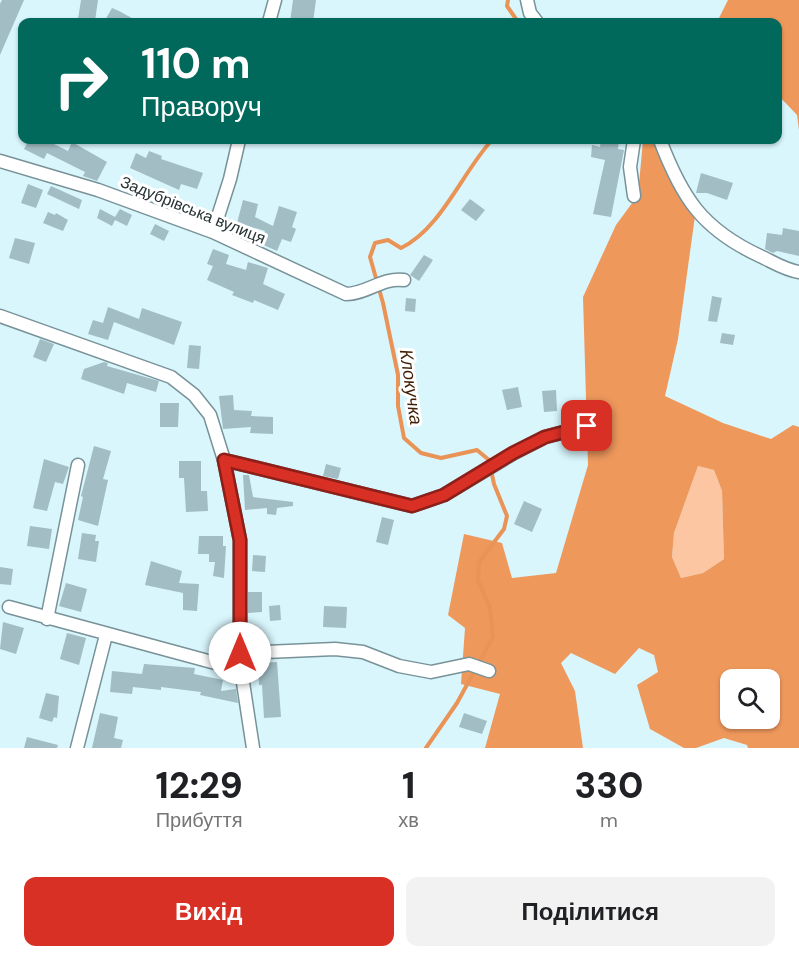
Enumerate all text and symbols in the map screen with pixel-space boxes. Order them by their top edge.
text: 110 m [141,36,251,91]
icon: right [42,42,120,120]
text: Праворуч [141,89,262,124]
street label: Задубрівська вулиця [117,171,269,249]
water label: Клокучка [394,348,428,426]
pin [561,400,612,451]
icon: arrive [570,409,603,442]
position arrow [208,621,272,685]
map controls [720,669,780,729]
button: search [720,669,780,729]
text: 12:29 [156,762,243,809]
text: 1 [402,762,415,809]
text: 330 [574,762,643,809]
text: Прибуття [156,807,243,833]
text: хв [398,807,419,833]
text: m [600,807,618,833]
button: Вихід [24,877,394,946]
button: Поділитися [406,877,775,946]

